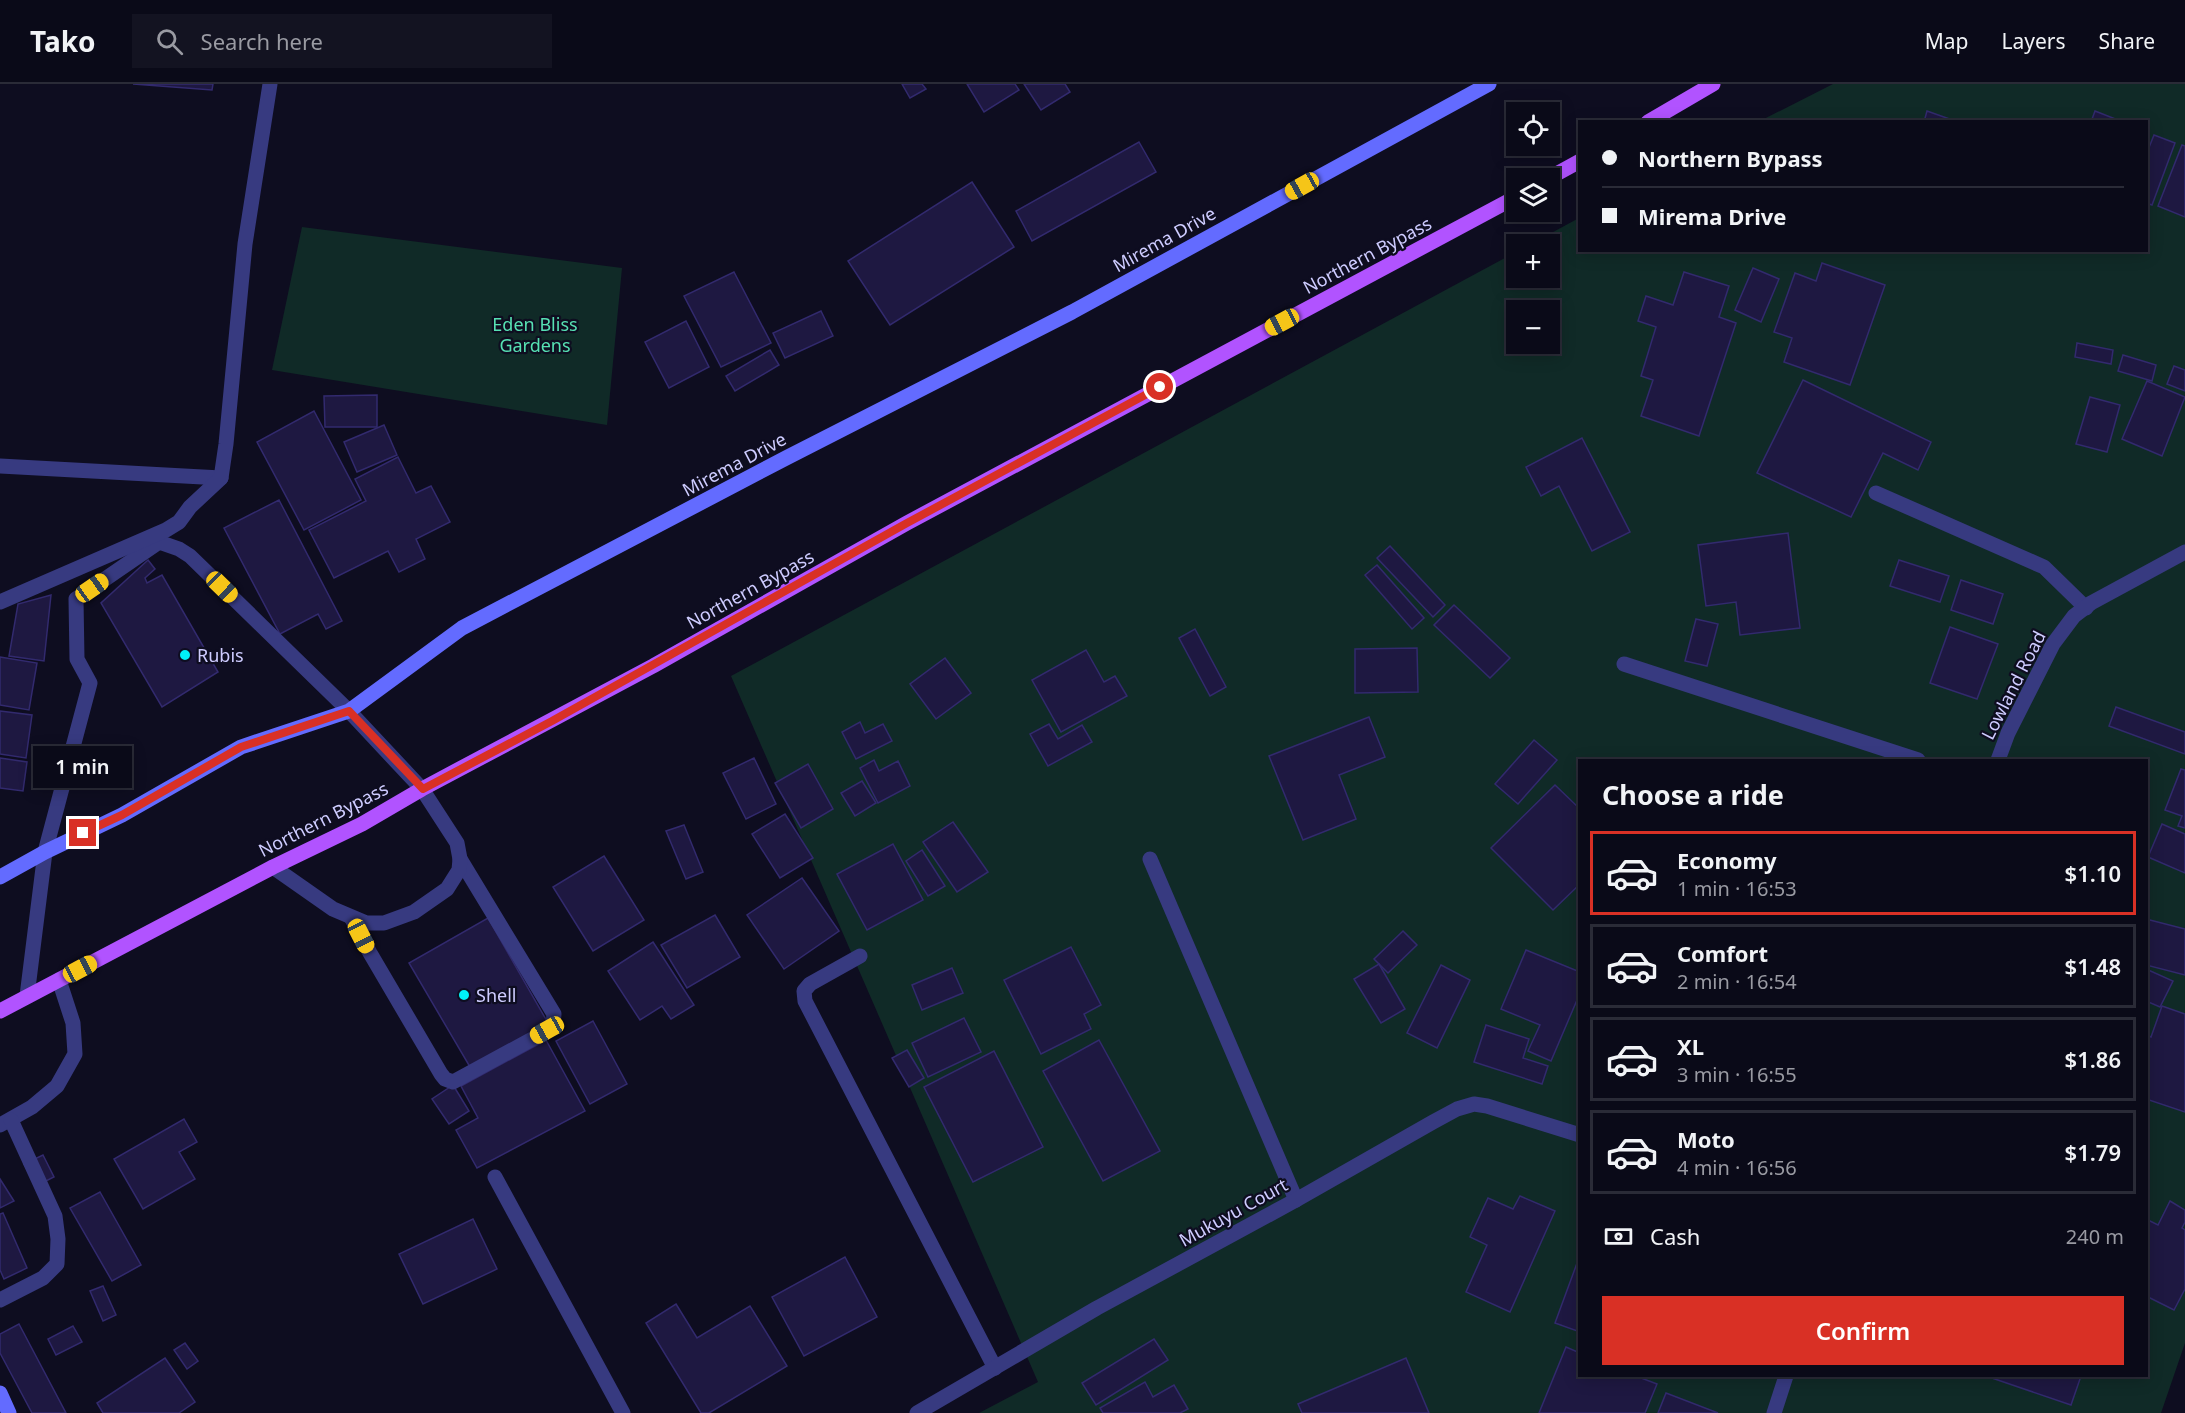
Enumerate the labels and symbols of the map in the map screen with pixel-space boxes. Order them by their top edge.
car [1282,169,1322,203]
street label: Mirema Drive [1108,201,1220,277]
street label: Northern Bypass [1299,211,1435,299]
car [1262,306,1302,338]
park label: Eden Bliss Gardens [492,312,578,357]
route start [1146,373,1173,400]
street label: Mirema Drive [678,427,790,501]
street label: Northern Bypass [682,544,818,634]
car [203,568,241,606]
car [72,570,112,606]
street label: Lowland Road [1975,627,2051,743]
place label: Rubis [197,643,244,667]
marker: Rubis [178,648,192,662]
callout: 1 min [34,746,132,788]
street label: Northern Bypass [254,776,392,862]
route end [69,819,96,846]
car [345,916,377,956]
car [60,953,100,985]
place label: Shell [476,983,516,1007]
marker: Shell [457,988,471,1002]
car [527,1013,567,1047]
street label: Mukuyu Court [1174,1172,1292,1252]

